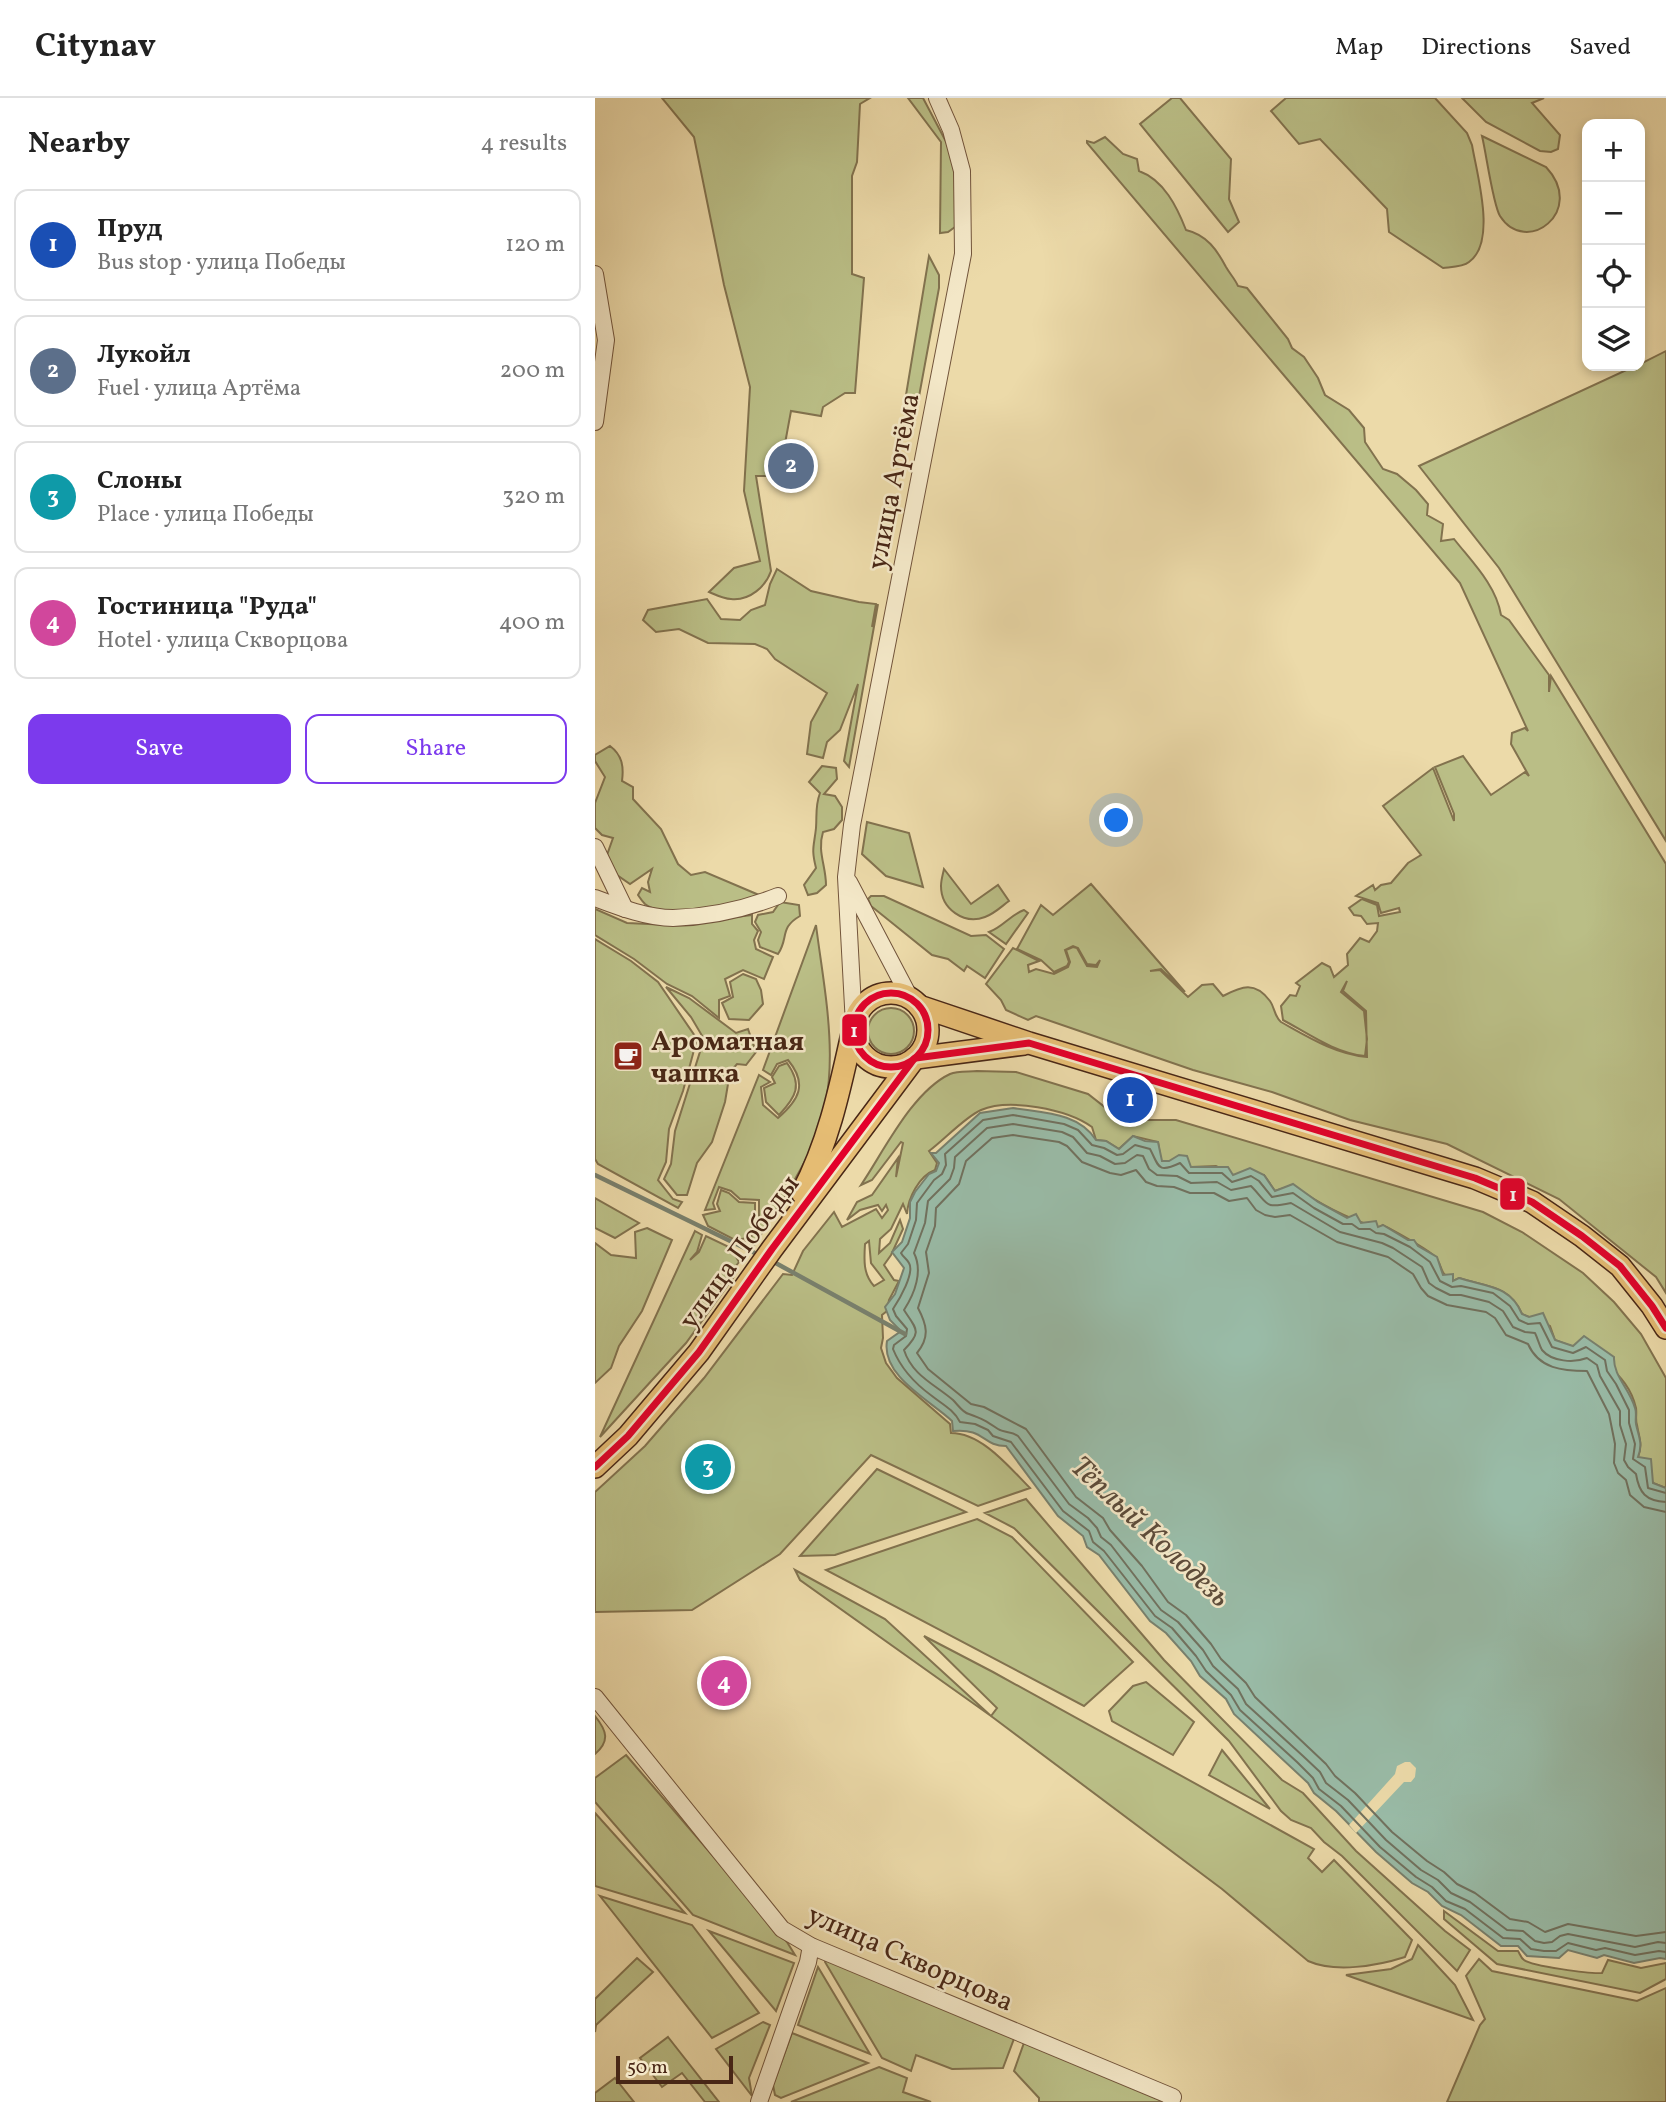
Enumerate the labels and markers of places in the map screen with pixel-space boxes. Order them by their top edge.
pin: 2 [768,440,814,492]
place label: Ароматная чашка [651,1023,804,1094]
cafe icon: Ароматная чашка [611,1039,645,1073]
pin: 1 [1107,1074,1153,1126]
pin: 3 [685,1441,731,1493]
pin: 4 [701,1657,747,1709]

